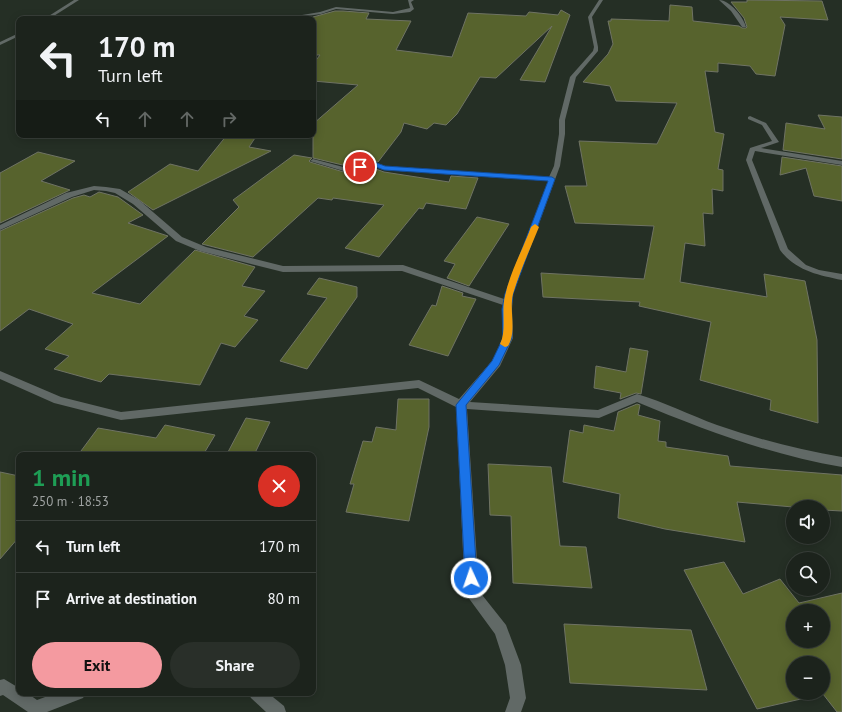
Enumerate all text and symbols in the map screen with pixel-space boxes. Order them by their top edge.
text: 170 m [98,28,175,65]
icon: left [32,32,84,84]
text: Turn left [98,64,163,87]
icon: left [92,108,114,130]
icon: ahead [134,108,156,130]
icon: ahead [176,108,198,130]
icon: right [218,108,240,130]
pin [343,150,377,184]
icon: arrive [349,156,371,178]
text: 1 min [32,462,91,493]
button: close [258,465,300,507]
text: 250 m · 18:53 [32,493,109,510]
map controls [786,500,830,700]
button: sound [786,500,830,544]
icon: left [32,536,54,558]
text: Turn left [66,537,120,556]
text: 170 m [259,537,300,556]
button: search [786,552,830,596]
position arrow [450,557,492,599]
icon: arrive [32,588,54,610]
text: Arrive at destination [66,589,197,608]
text: 80 m [267,589,300,608]
button: + [786,604,830,648]
button: Exit [32,642,162,688]
button: Share [170,642,300,688]
button: − [786,656,830,700]

